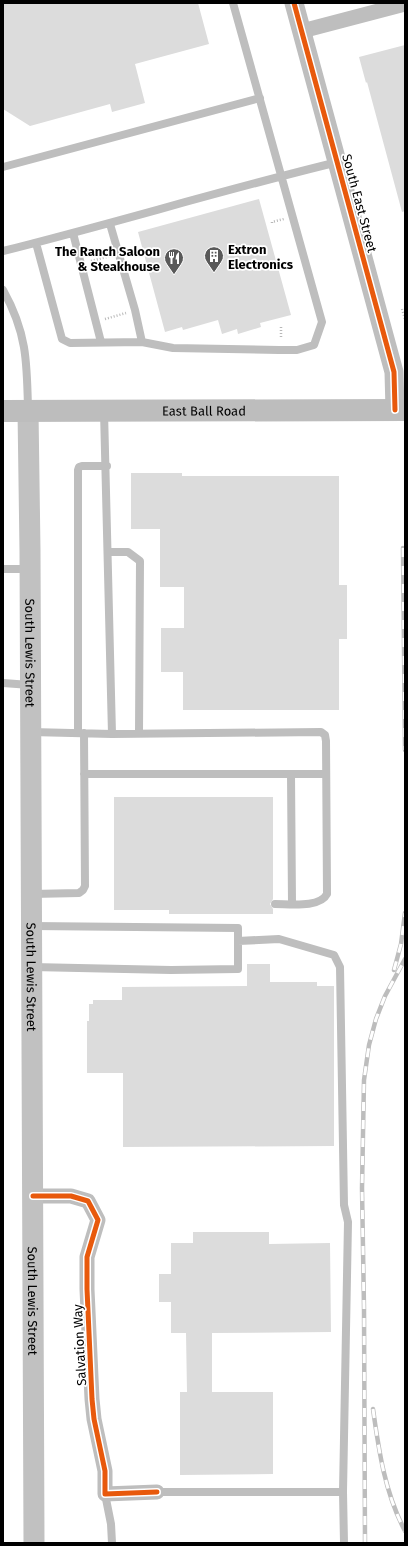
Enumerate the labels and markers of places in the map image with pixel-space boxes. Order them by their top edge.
place label: Extron Electronics [228,242,294,272]
place label: The Ranch Saloon & Steakhouse [55,244,160,274]
building icon: Extron Electronics [203,245,225,273]
restaurant icon: The Ranch Saloon & Steakhouse [163,247,185,275]

